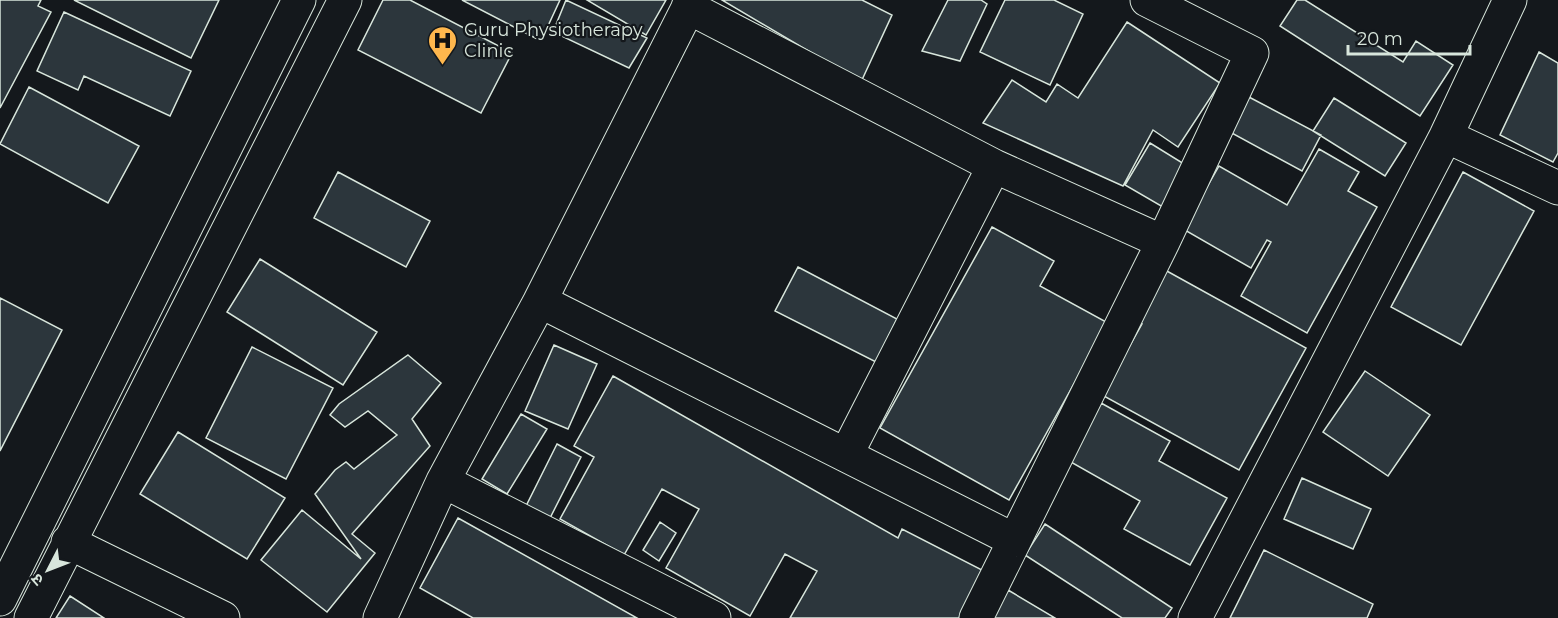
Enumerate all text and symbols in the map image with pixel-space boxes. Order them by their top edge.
scale bar [1348,18,1470,56]
place label: Guru Physiotherapy Clinic [464,19,643,62]
hospital icon: Guru Physiotherapy Clinic [427,24,459,66]
text: 20 m [1357,28,1403,50]
north arrow [18,540,78,600]
text: उ [27,569,47,590]

